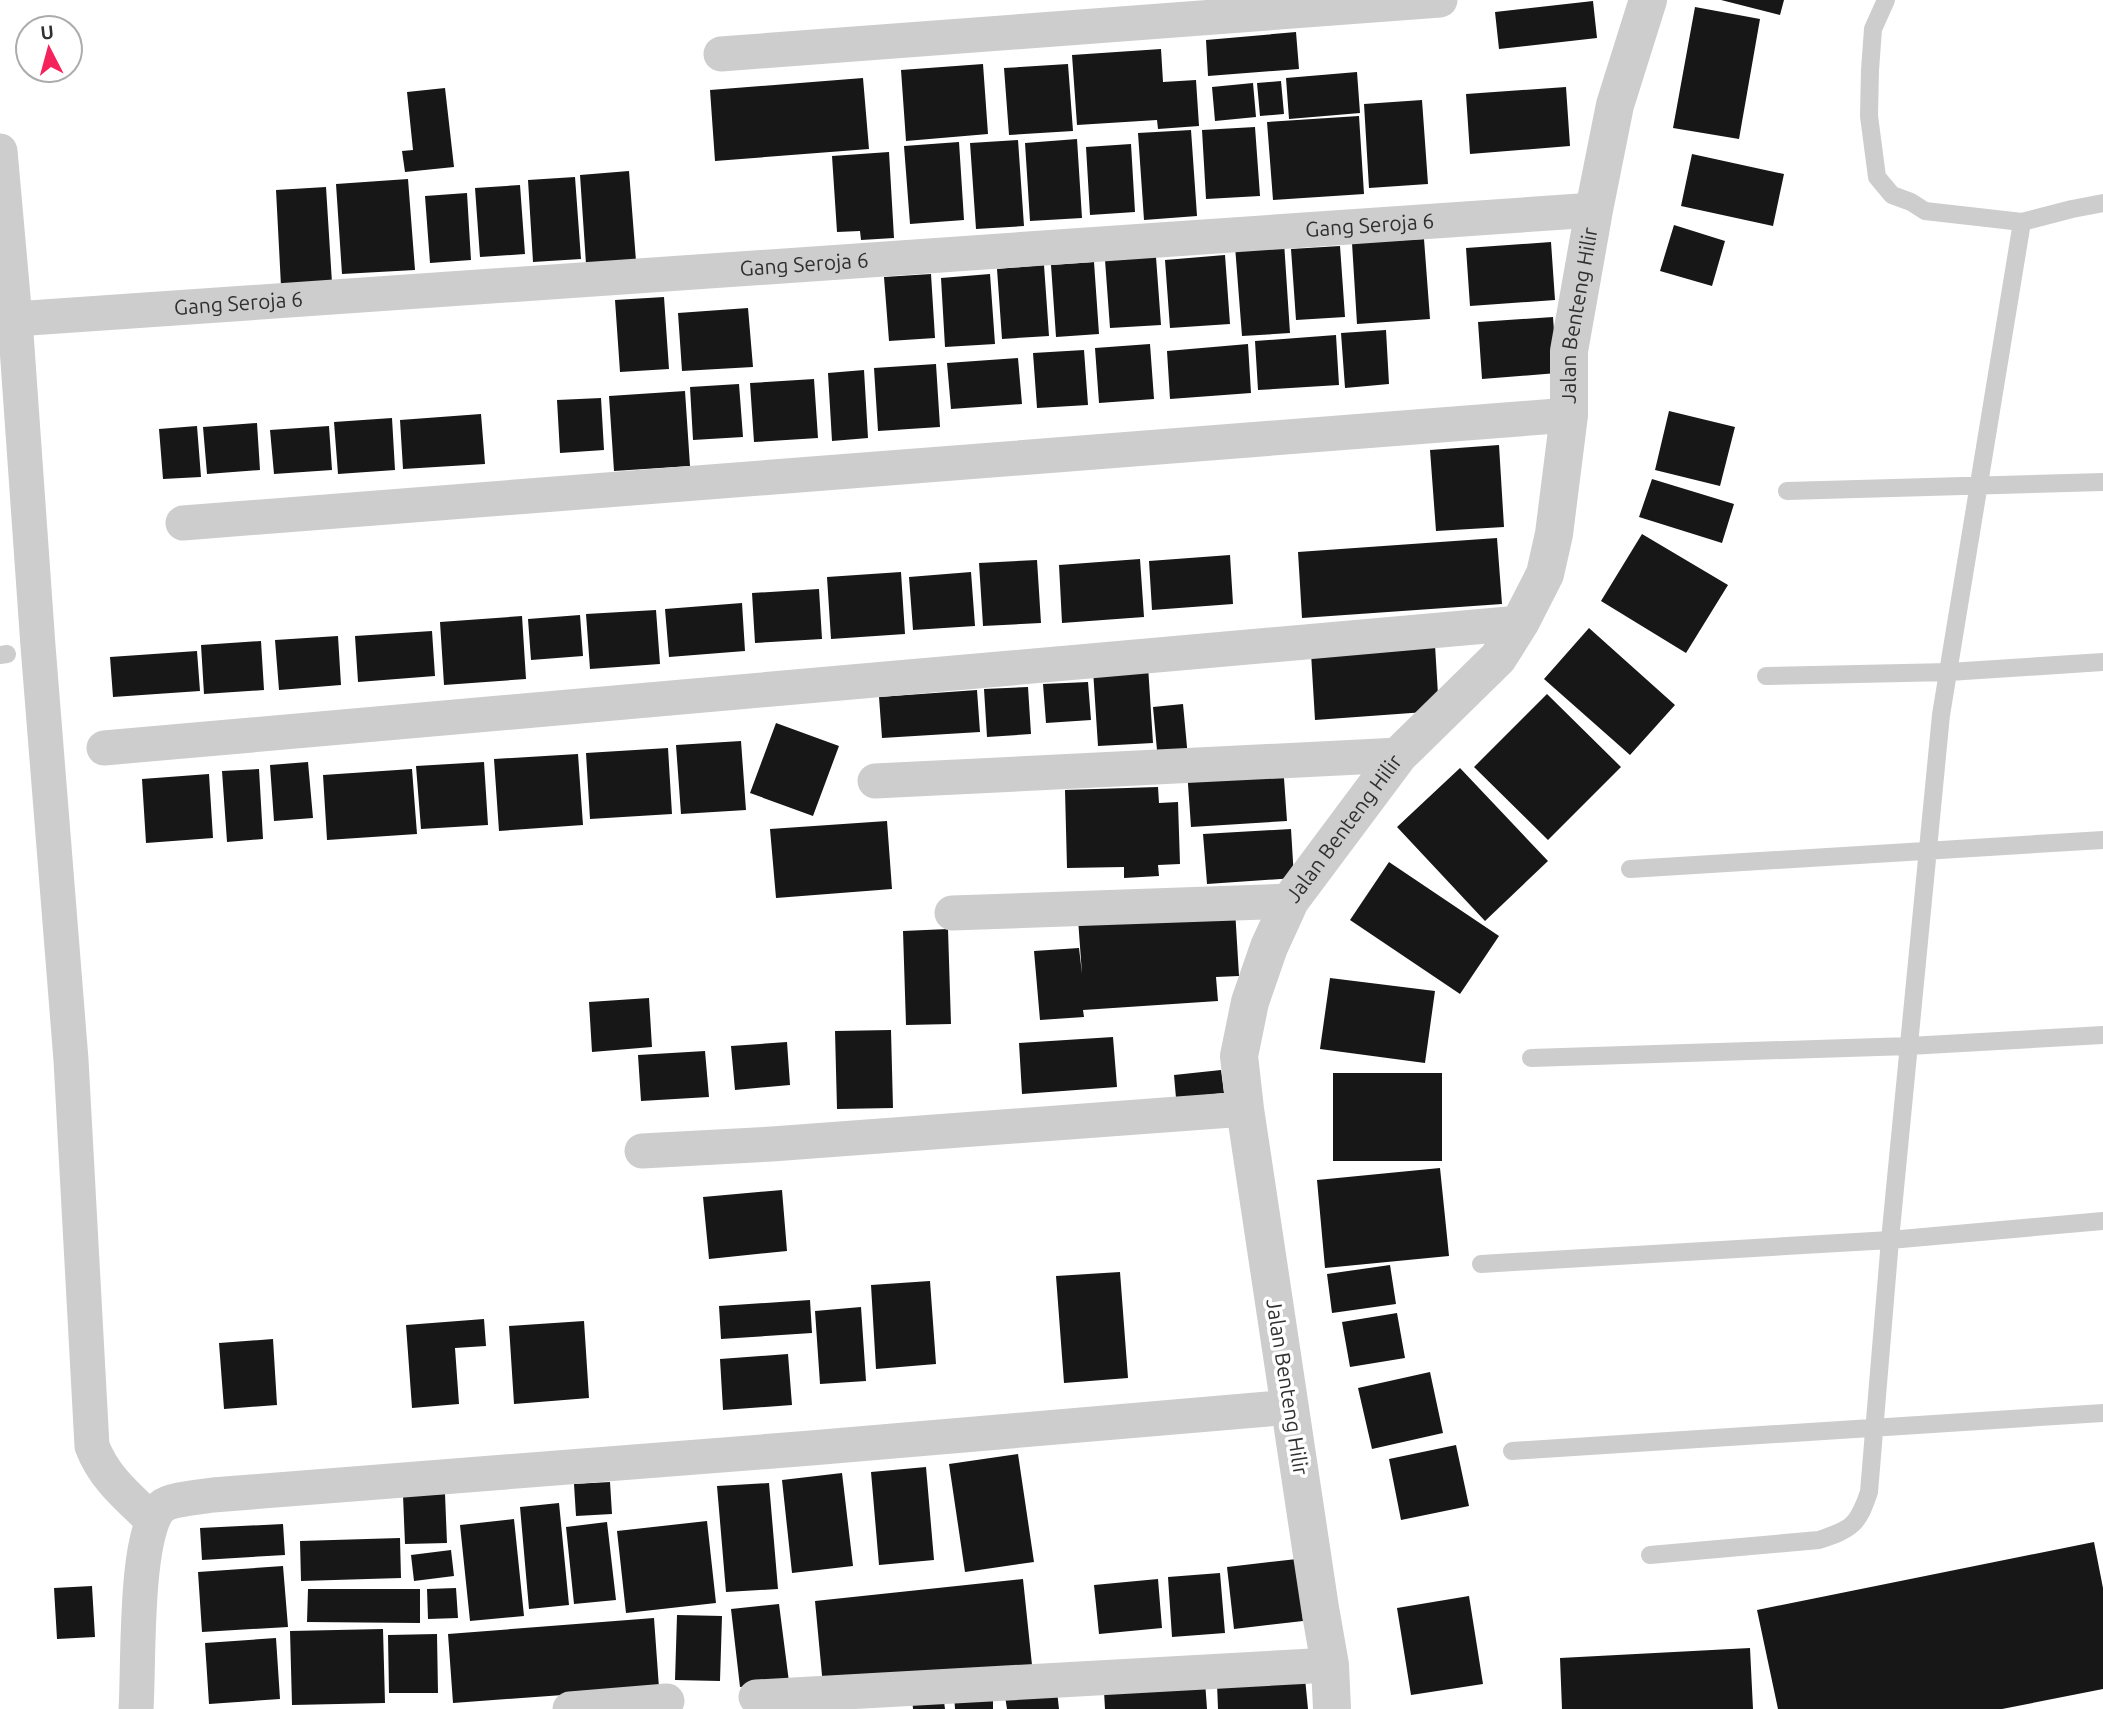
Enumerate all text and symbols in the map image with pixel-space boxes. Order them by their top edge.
north arrow [14,14,84,84]
text: U [39,20,55,44]
street label: Gang Seroja 6 [1305,208,1435,241]
street label: Jalan Benteng Hilir [1556,225,1602,404]
street label: Gang Seroja 6 [739,247,869,280]
street label: Gang Seroja 6 [173,286,304,319]
street label: Jalan Benteng Hilir [1280,749,1406,907]
street label: Jalan Benteng Hilir [1262,1297,1314,1477]

